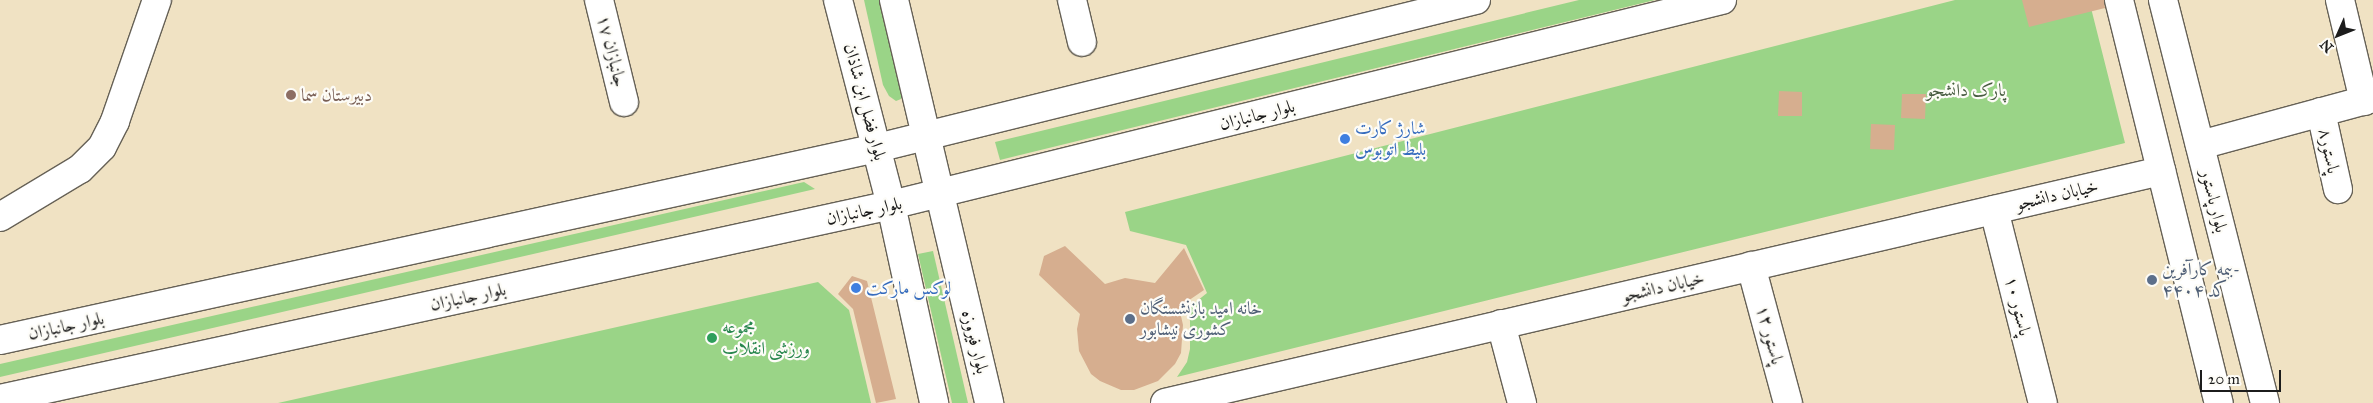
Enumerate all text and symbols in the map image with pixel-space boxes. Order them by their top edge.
north arrow [2313,10,2363,60]
street label: جانبازان ۱۷ [593,13,631,89]
text: N [2317,36,2337,56]
street label: بلوار فضل ابن شاذان [839,41,891,163]
park label: پارک دانشجو [1926,79,2006,101]
place label: دبیرستان سما [301,84,372,106]
marker: دبیرستان سما [285,89,297,101]
street label: بلوار جانبازان [1217,95,1297,135]
place label: شارژ کارت بلیط اتوبوس [1355,118,1426,160]
street label: پاستور۸ [2314,126,2344,176]
marker: شارژ کارت بلیط اتوبوس [1339,133,1351,145]
street label: بلوار پاستور [2196,167,2232,235]
street label: خیابان دانشجو [2014,175,2100,215]
street label: بلوار جانبازان [824,192,904,230]
place label: بیمه کارآفرین- کد ۴۴۰۴ [2162,259,2240,302]
street label: خیابان دانشجو [1620,267,1706,307]
street label: پاستور ۱۰ [2000,274,2036,338]
marker: بیمه کارآفرین- کد ۴۴۰۴ [2146,274,2158,286]
place label: لوکس مارکت [866,277,951,299]
street label: بلوار جانبازان [428,278,508,316]
marker: لوکس مارکت [850,282,862,294]
place label: خانه امید بازنشستگان کشوری نیشابور [1140,298,1262,340]
street label: پاستور ۱۲ [1752,303,1788,367]
street label: بلوار جانبازان [26,307,106,345]
street label: بلوار فیروزه [957,308,993,376]
marker: خانه امید بازنشستگان کشوری نیشابور [1124,313,1136,325]
place label: مجموعه ورزشی انقلاب [722,317,810,359]
marker: مجموعه ورزشی انقلاب [706,332,718,344]
scale bar [2203,360,2284,392]
text: 20 m [2208,370,2240,388]

